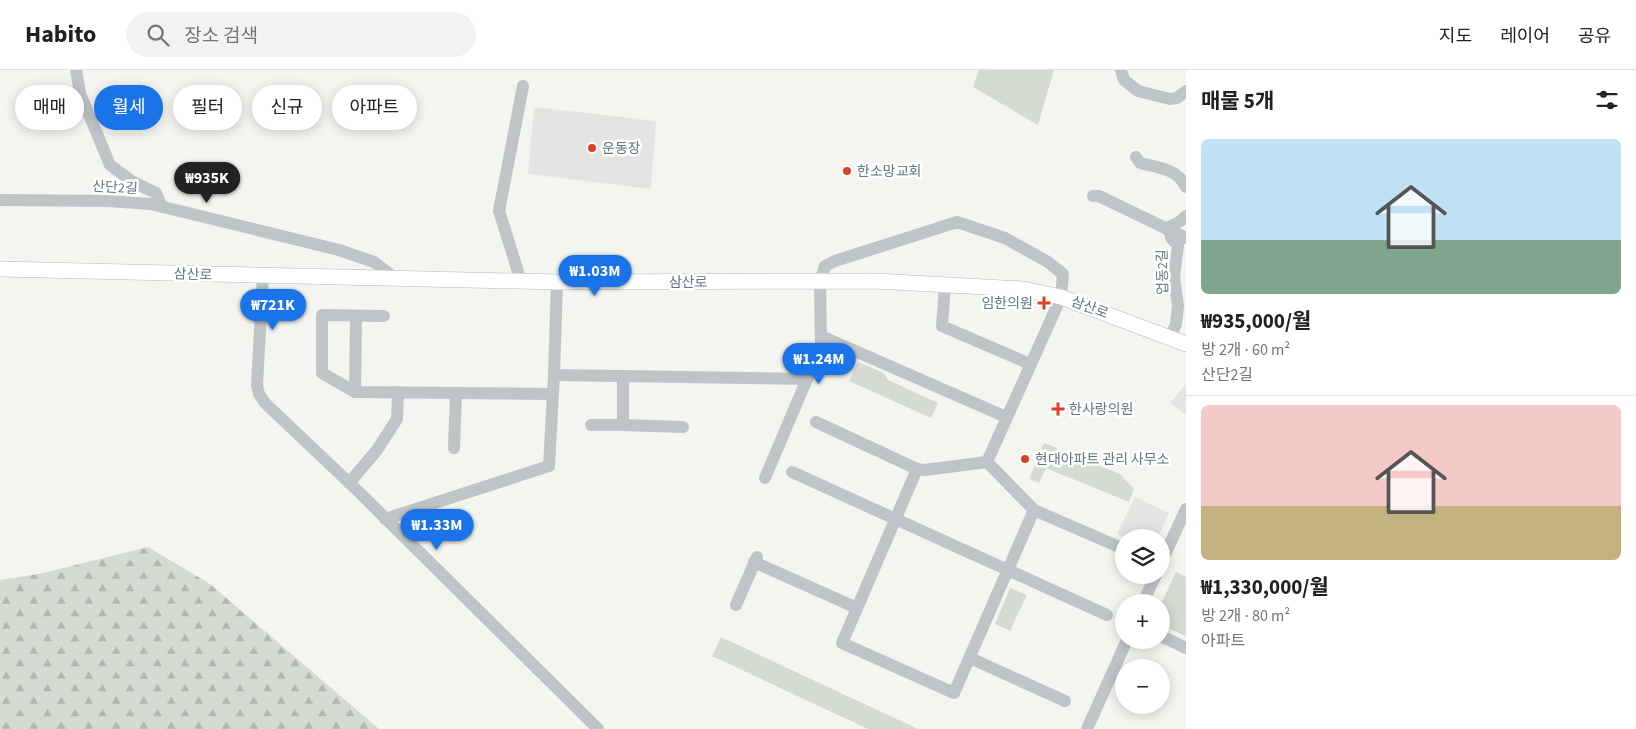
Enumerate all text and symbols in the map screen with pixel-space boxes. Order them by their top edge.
search box [126,12,476,57]
text: Habito [25,17,96,52]
icon: search [144,21,172,49]
text: 장소 검색 [184,23,258,50]
text: 지도 [1439,24,1472,49]
text: 레이어 [1500,24,1550,49]
text: 공유 [1578,24,1611,49]
chip: 매매 [15,85,84,130]
chip: 월세 [94,85,163,130]
chip: 필터 [173,85,242,130]
chip: 신규 [252,85,322,130]
chip: 아파트 [332,85,417,130]
text: 매물 5개 [1201,86,1274,116]
icon: filters [1593,86,1621,114]
place label: 운동장 [602,139,641,159]
marker: 운동장 [586,142,598,154]
pin: ₩935K [172,162,242,204]
place label: 한소망교회 [857,162,921,182]
marker: 한소망교회 [841,165,853,177]
text: ₩935K [185,167,229,189]
icon: home [1366,172,1456,262]
street label: 산단2길 [92,177,138,199]
street label: 업동2길 [1153,249,1173,295]
pin: ₩1.03M [554,254,636,297]
text: ₩1.03M [570,260,620,282]
street label: 삼산로 [173,264,213,286]
street label: 삼산로 [669,273,707,293]
pin: ₩721K [238,288,308,331]
street label: 삼산로 [1068,292,1111,324]
text: ₩721K [251,294,295,316]
place label: 임한의원 [981,294,1033,314]
marker: 임한의원 [1037,296,1051,310]
text: ₩935,000/월 [1201,306,1311,336]
text: 방 2개 · 60 m² [1201,339,1290,361]
pin: ₩1.24M [778,342,860,385]
text: ₩1.24M [794,348,844,370]
text: 산단2길 [1201,364,1253,386]
place label: 한사랑의원 [1069,400,1133,420]
marker: 한사랑의원 [1051,402,1065,416]
icon: home [1366,437,1456,527]
place label: 현대아파트 관리 사무소 [1035,450,1170,470]
marker: 현대아파트 관리 사무소 [1019,453,1031,465]
pin: ₩1.33M [396,508,478,551]
text: ₩1.33M [412,514,462,536]
map controls [1115,529,1170,714]
button: layers [1115,529,1170,584]
text: ₩1,330,000/월 [1201,572,1329,602]
button: + [1115,594,1170,649]
text: 방 2개 · 80 m² [1201,605,1290,627]
text: 아파트 [1201,630,1245,652]
button: − [1115,659,1170,714]

